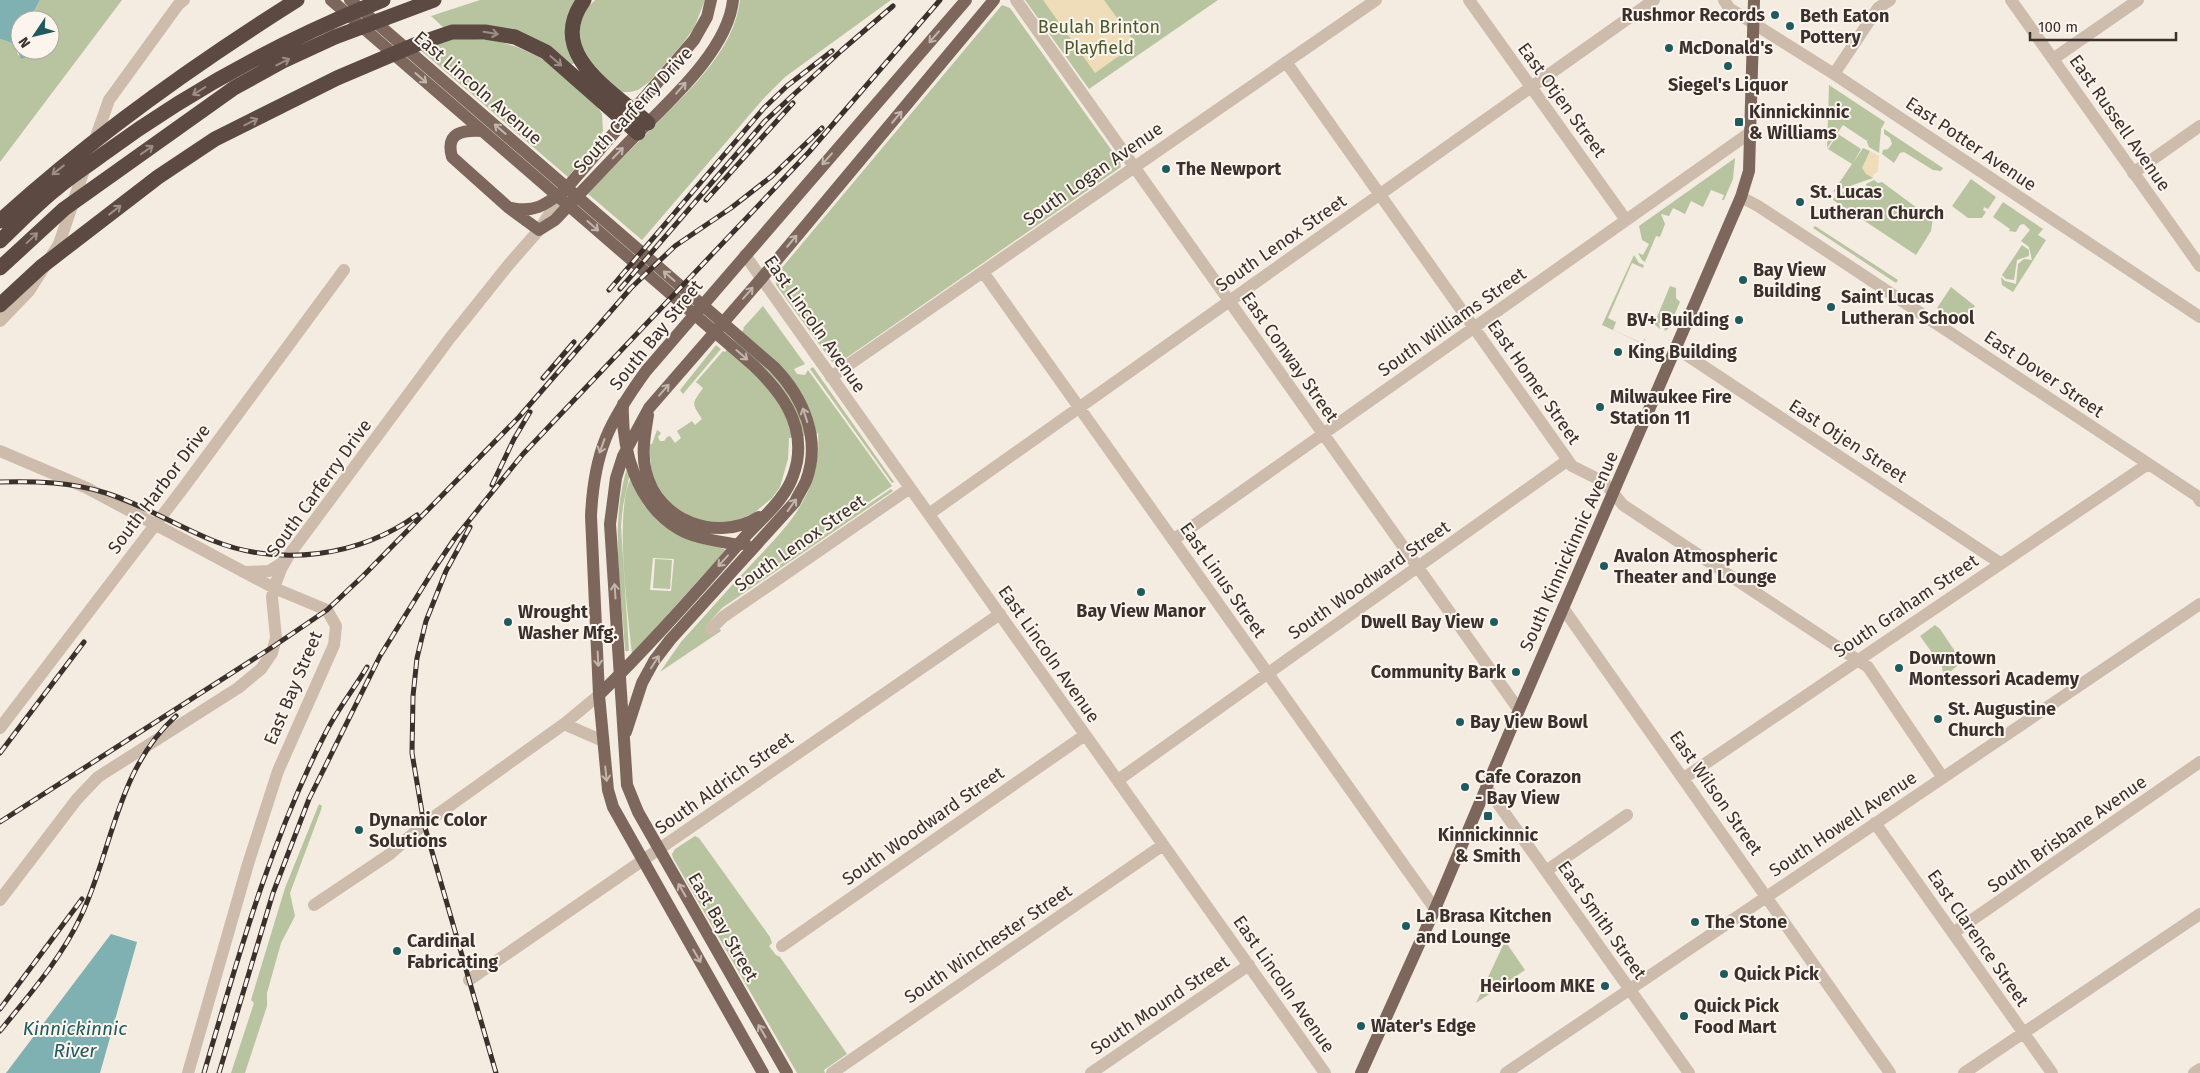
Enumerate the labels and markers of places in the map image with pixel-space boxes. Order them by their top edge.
place label: Rushmor Records [1622,4,1765,26]
place label: Beth Eaton Pottery [1800,5,1889,48]
marker: Rushmor Records [1769,9,1781,21]
marker: Beth Eaton Pottery [1784,20,1796,32]
place label: McDonald's [1679,37,1773,59]
marker: McDonald's [1663,42,1675,54]
marker: Siegel's Liquor [1722,60,1734,72]
place label: Siegel's Liquor [1668,74,1789,96]
place label: Kinnickinnic & Williams [1749,101,1850,144]
marker: Kinnickinnic & Williams [1733,116,1745,128]
place label: The Newport [1176,158,1282,180]
marker: The Newport [1160,163,1172,175]
place label: St. Lucas Lutheran Church [1810,181,1944,224]
marker: St. Lucas Lutheran Church [1794,196,1806,208]
place label: Bay View Building [1753,259,1827,302]
marker: Bay View Building [1737,274,1749,286]
place label: Saint Lucas Lutheran School [1841,286,1975,329]
marker: Saint Lucas Lutheran School [1825,301,1837,313]
place label: BV+ Building [1627,309,1729,331]
marker: BV+ Building [1733,314,1745,326]
place label: King Building [1628,341,1737,363]
marker: King Building [1612,346,1624,358]
place label: Milwaukee Fire Station 11 [1610,386,1732,429]
marker: Milwaukee Fire Station 11 [1594,401,1606,413]
place label: Avalon Atmospheric Theater and Lounge [1613,545,1778,588]
marker: Avalon Atmospheric Theater and Lounge [1598,560,1610,572]
marker: Bay View Manor [1135,586,1147,598]
place label: Bay View Manor [1076,600,1207,622]
place label: Wrought Washer Mfg. [518,601,618,644]
place label: Dwell Bay View [1361,611,1485,633]
marker: Wrought Washer Mfg. [502,616,514,628]
marker: Dwell Bay View [1488,616,1500,628]
place label: Downtown Montessori Academy [1909,647,2080,690]
place label: Community Bark [1371,661,1507,683]
marker: Downtown Montessori Academy [1893,662,1905,674]
marker: Community Bark [1510,666,1522,678]
place label: St. Augustine Church [1948,698,2056,741]
place label: Bay View Bowl [1470,711,1588,733]
marker: St. Augustine Church [1932,713,1944,725]
marker: Bay View Bowl [1454,716,1466,728]
place label: Cafe Corazon - Bay View [1475,766,1581,809]
marker: Cafe Corazon - Bay View [1459,781,1471,793]
place label: Dynamic Color Solutions [369,809,488,852]
marker: Kinnickinnic & Smith [1482,810,1494,822]
marker: Dynamic Color Solutions [353,824,365,836]
place label: Kinnickinnic & Smith [1438,824,1539,867]
place label: La Brasa Kitchen and Lounge [1416,905,1552,948]
place label: The Stone [1705,911,1787,933]
marker: The Stone [1689,916,1701,928]
marker: La Brasa Kitchen and Lounge [1400,920,1412,932]
place label: Cardinal Fabricating [407,930,498,973]
marker: Cardinal Fabricating [391,945,403,957]
place label: Quick Pick [1734,963,1820,985]
marker: Quick Pick [1718,968,1730,980]
place label: Heirloom MKE [1480,975,1595,997]
marker: Heirloom MKE [1599,980,1611,992]
place label: Quick Pick Food Mart [1694,995,1780,1038]
marker: Quick Pick Food Mart [1678,1010,1690,1022]
place label: Water's Edge [1371,1015,1476,1037]
marker: Water's Edge [1355,1020,1367,1032]

